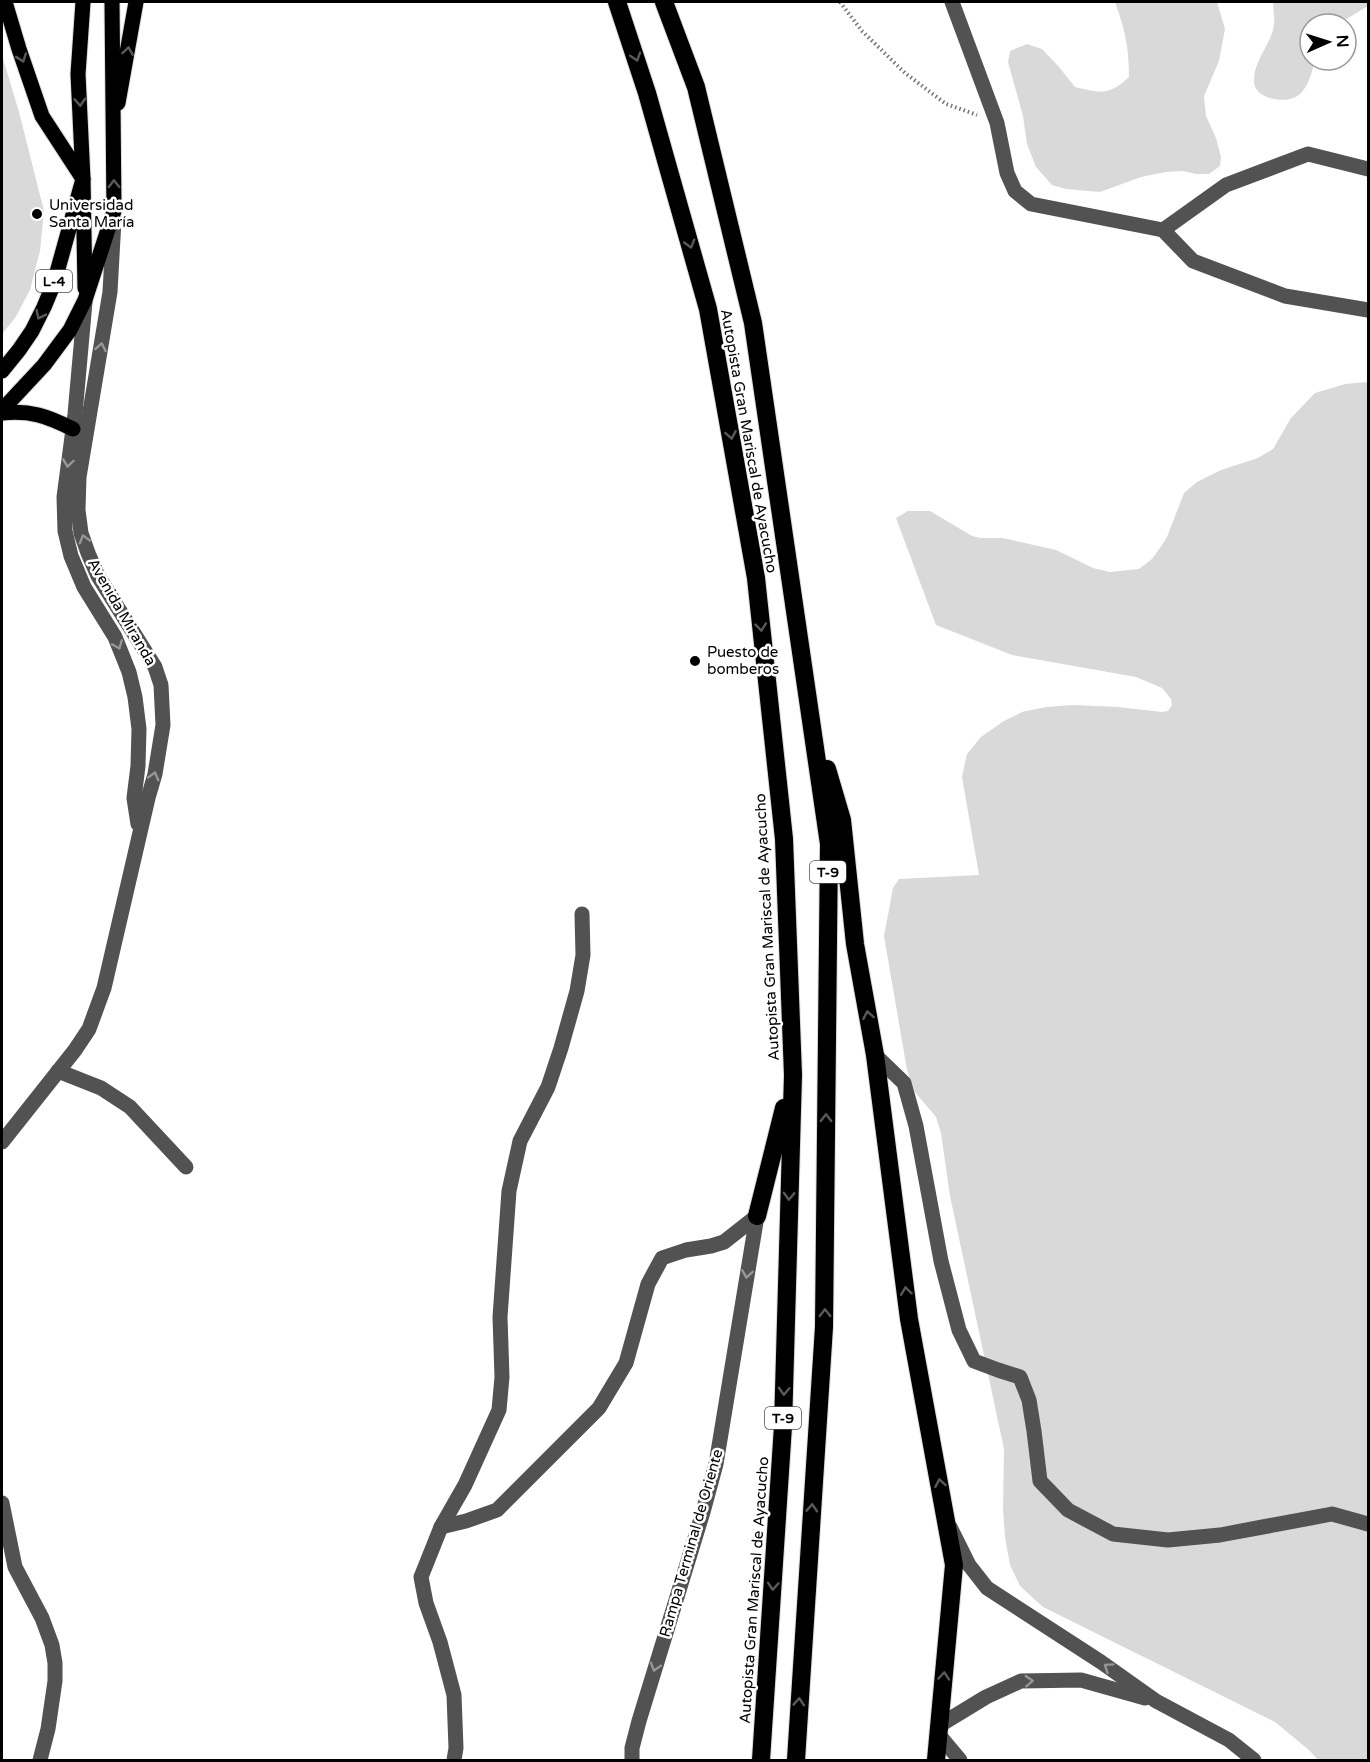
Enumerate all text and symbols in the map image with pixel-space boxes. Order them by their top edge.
north arrow [1298,12,1358,72]
text: N [1332,34,1352,48]
one-way arrow [121,47,133,56]
one-way arrow [628,51,641,62]
one-way arrow [14,52,27,63]
one-way arrow [73,97,86,106]
one-way arrow [108,179,120,188]
place label: Universidad Santa María [49,196,135,231]
marker: Universidad Santa María [30,207,44,221]
one-way arrow [683,238,695,249]
road number: L-4 [36,270,72,292]
one-way arrow [35,308,47,319]
street label: Autopista Gran Mariscal de Ayacucho [717,308,781,574]
one-way arrow [94,342,107,352]
one-way arrow [724,430,736,440]
one-way arrow [62,458,75,468]
one-way arrow [79,535,91,545]
street label: Avenida Miranda [84,555,160,669]
one-way arrow [754,623,767,632]
one-way arrow [111,638,123,649]
place label: Puesto de bomberos [707,643,779,678]
marker: Puesto de bomberos [688,654,702,668]
one-way arrow [147,772,159,782]
street label: Autopista Gran Mariscal de Ayacucho [751,793,783,1061]
road number: T-9 [810,861,846,883]
one-way arrow [862,1010,875,1020]
one-way arrow [820,1113,832,1122]
one-way arrow [783,1191,796,1200]
one-way arrow [742,1269,754,1279]
one-way arrow [900,1287,912,1296]
one-way arrow [819,1308,831,1317]
one-way arrow [778,1386,790,1395]
road number: T-9 [765,1407,801,1429]
street label: Rampa Terminal de Oriente [656,1447,726,1639]
street label: Autopista Gran Mariscal de Ayacucho [736,1456,772,1724]
one-way arrow [934,1479,946,1488]
one-way arrow [806,1503,819,1512]
one-way arrow [766,1581,779,1590]
one-way arrow [650,1662,662,1672]
one-way arrow [1104,1663,1115,1674]
one-way arrow [937,1672,950,1681]
one-way arrow [1025,1675,1034,1688]
one-way arrow [793,1698,806,1707]

